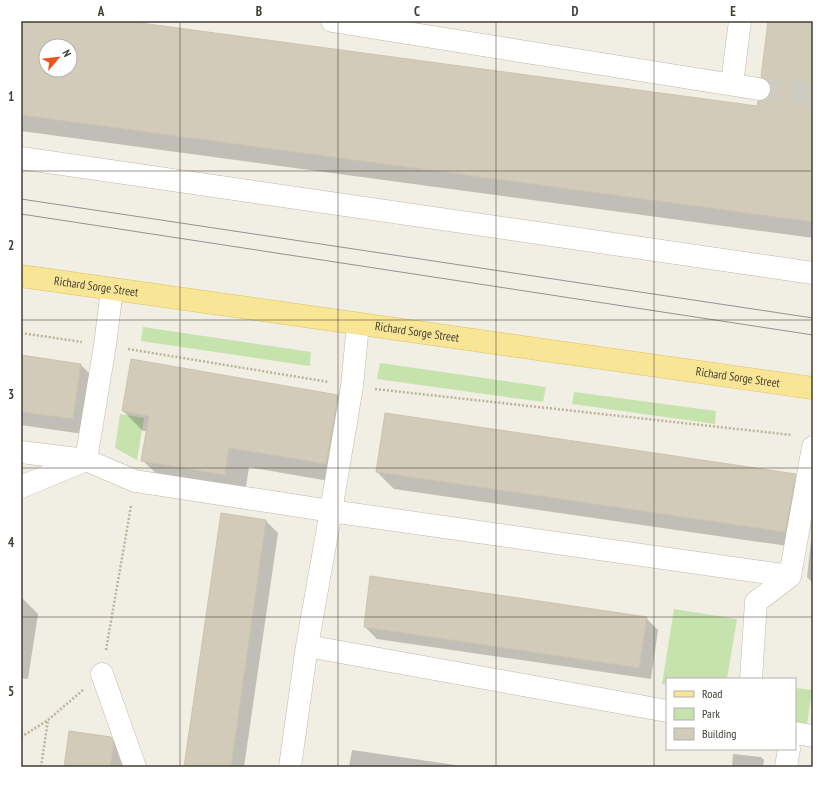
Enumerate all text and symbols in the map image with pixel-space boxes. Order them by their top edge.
text: A [97,3,105,20]
text: B [256,3,262,20]
text: C [414,3,420,20]
text: D [572,3,579,20]
text: E [730,3,736,20]
north arrow [38,38,78,78]
text: N [59,47,74,59]
text: 1 [8,88,14,105]
text: 2 [8,237,14,254]
street label: Richard Sorge Street [53,273,140,300]
street label: Richard Sorge Street [374,318,461,345]
street label: Richard Sorge Street [695,364,782,390]
text: 3 [8,386,14,403]
text: 4 [8,534,15,551]
legend [666,678,796,750]
text: 5 [8,683,14,700]
text: Road [702,686,722,701]
text: Park [702,706,720,721]
text: Building [702,726,737,741]

